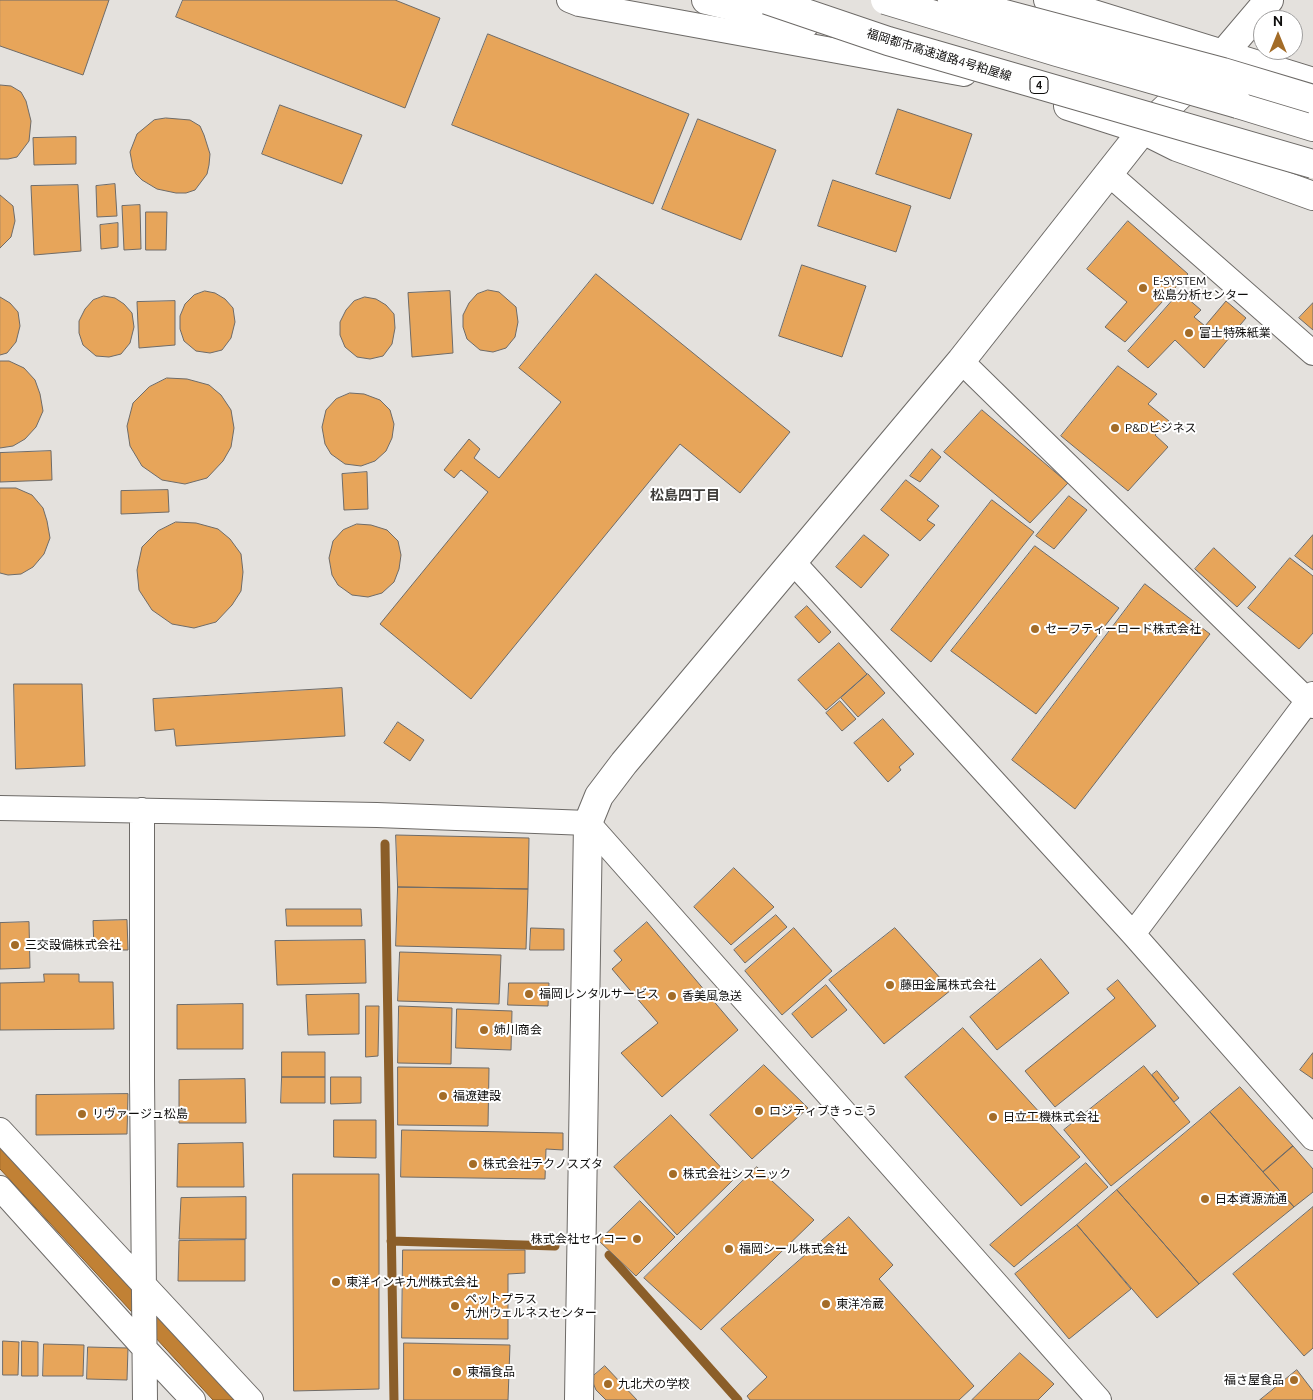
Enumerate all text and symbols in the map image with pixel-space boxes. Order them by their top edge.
north arrow [1253,10,1303,60]
text: N [1273,13,1283,29]
street label: 福岡都市高速道路4号粕屋線 [865,26,1013,84]
road number: 4 [1030,76,1048,94]
place label: E-SYSTEM 松島分析センター [1153,274,1249,302]
marker: E-SYSTEM 松島分析センター [1137,282,1149,294]
place label: 富士特殊紙業 [1199,326,1271,340]
marker: 富士特殊紙業 [1183,327,1195,339]
place label: P&Dビジネス [1125,421,1196,435]
marker: P&Dビジネス [1109,422,1121,434]
district label: 松島四丁目 [650,487,720,503]
place label: セーフティーロード株式会社 [1045,622,1201,636]
marker: セーフティーロード株式会社 [1029,623,1041,635]
place label: 三交設備株式会社 [25,938,121,952]
marker: 三交設備株式会社 [9,939,21,951]
place label: 藤田金属株式会社 [900,978,996,992]
marker: 藤田金属株式会社 [884,979,896,991]
place label: 福岡レンタルサービス [539,987,659,1001]
marker: 福岡レンタルサービス [523,988,535,1000]
place label: 香美風急送 [682,989,742,1003]
marker: 香美風急送 [666,990,678,1002]
place label: 姉川商会 [494,1023,542,1037]
marker: 姉川商会 [478,1024,490,1036]
place label: 福遼建設 [453,1089,501,1103]
marker: 福遼建設 [437,1090,449,1102]
place label: ロジティブきっこう [769,1104,877,1118]
marker: ロジティブきっこう [753,1105,765,1117]
place label: リヴァージュ松島 [92,1107,188,1121]
marker: リヴァージュ松島 [76,1108,88,1120]
place label: 日立工機株式会社 [1003,1110,1099,1124]
marker: 日立工機株式会社 [987,1111,999,1123]
place label: 株式会社テクノスズタ [483,1157,603,1171]
marker: 株式会社テクノスズタ [467,1158,479,1170]
place label: 株式会社シスニック [683,1167,791,1181]
marker: 株式会社シスニック [667,1168,679,1180]
place label: 日本資源流通 [1215,1192,1287,1206]
marker: 日本資源流通 [1199,1193,1211,1205]
place label: 株式会社セイコー [531,1232,627,1246]
marker: 株式会社セイコー [631,1233,643,1245]
place label: 福岡シール株式会社 [739,1242,847,1256]
marker: 福岡シール株式会社 [723,1243,735,1255]
place label: 東洋インキ九州株式会社 [346,1275,478,1289]
marker: 東洋インキ九州株式会社 [330,1276,342,1288]
place label: ペットプラス 九州ウェルネスセンター [465,1292,597,1320]
place label: 東洋冷蔵 [836,1297,884,1311]
marker: 東洋冷蔵 [820,1298,832,1310]
marker: ペットプラス 九州ウェルネスセンター [449,1300,461,1312]
place label: 東福食品 [467,1365,515,1379]
marker: 東福食品 [451,1366,463,1378]
place label: 福さ屋食品 [1224,1373,1284,1387]
marker: 福さ屋食品 [1288,1374,1300,1386]
place label: 九北犬の学校 [618,1377,690,1391]
marker: 九北犬の学校 [602,1378,614,1390]

